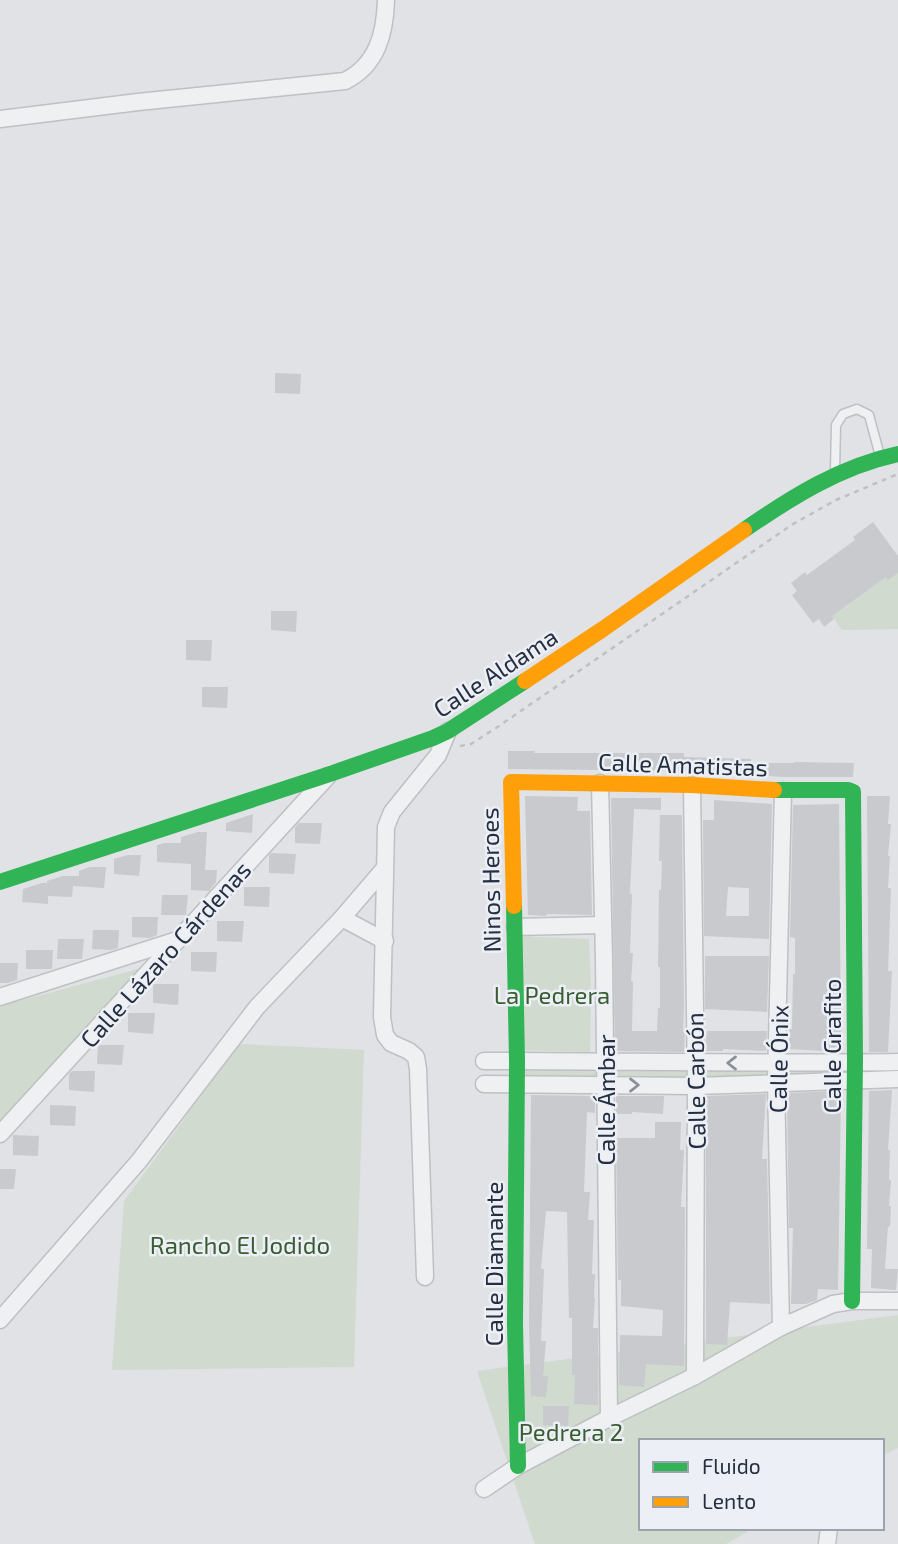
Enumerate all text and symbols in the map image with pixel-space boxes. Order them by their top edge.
street label: Calle Aldama [428,621,562,723]
street label: Calle Amatistas [598,747,768,781]
street label: Ninos Heroes [474,807,506,953]
street label: Calle Lázaro Cárdenas [74,855,256,1053]
street label: Calle Grafito [817,979,846,1113]
park label: La Pedrera [494,980,610,1009]
street label: Calle Ónix [763,1004,793,1113]
street label: Calle Carbón [679,1012,711,1150]
street label: Calle Ámbar [591,1034,620,1166]
one-way arrow [726,1055,737,1071]
one-way arrow [630,1077,640,1093]
street label: Calle Diamante [479,1182,508,1346]
park label: Rancho El Jodido [150,1230,330,1259]
park label: Pedrera 2 [519,1417,623,1446]
legend [639,1439,884,1530]
text: Fluido [702,1453,761,1478]
text: Lento [702,1488,756,1513]

